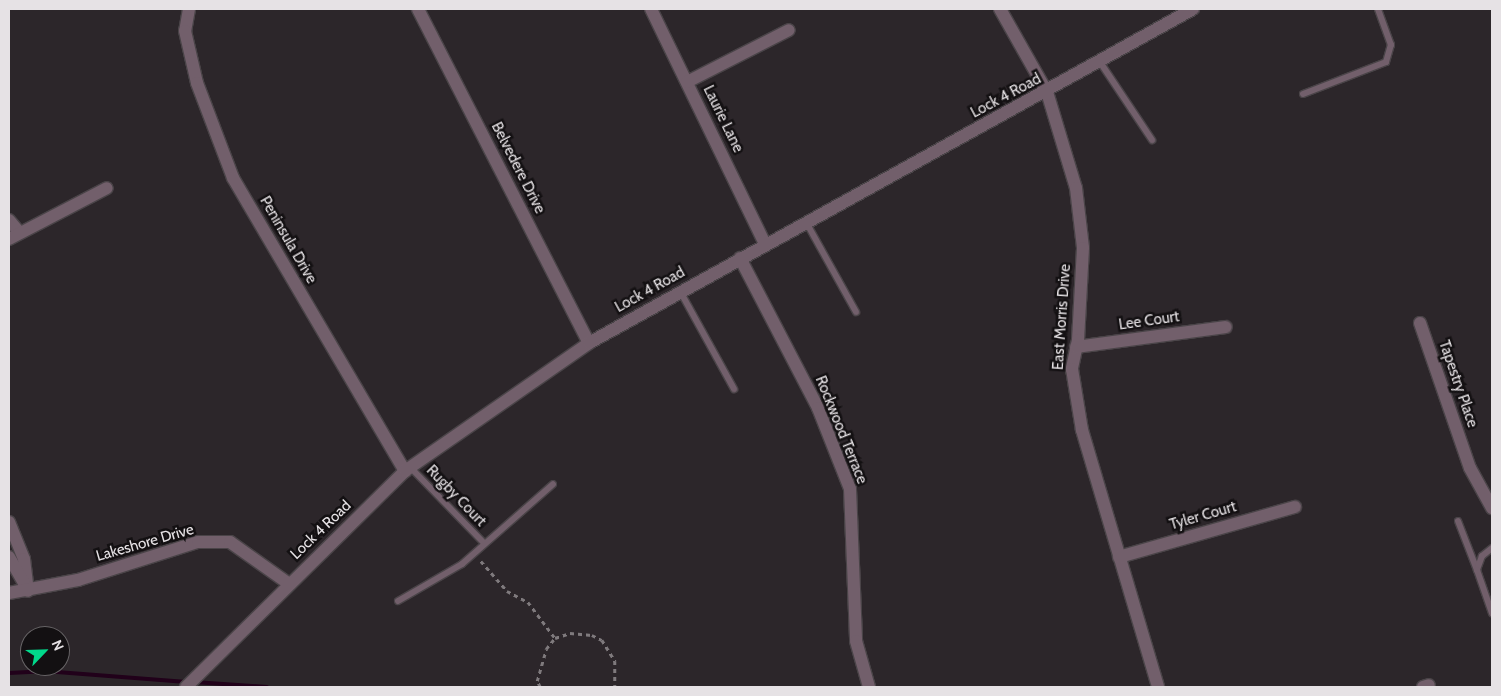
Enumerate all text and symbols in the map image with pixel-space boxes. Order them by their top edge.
street label: Lock 4 Road [968,70,1044,122]
street label: Laurie Lane [699,83,747,155]
street label: Belvedere Drive [487,119,549,217]
street label: Peninsula Drive [256,193,320,287]
street label: Lock 4 Road [612,263,688,317]
street label: East Morris Drive [1049,263,1075,371]
street label: Lee Court [1118,308,1180,334]
street label: Tapestry Place [1435,338,1481,430]
street label: Rockwood Terrace [811,373,871,487]
street label: Rugby Court [422,462,490,530]
street label: Lock 4 Road [287,497,355,563]
street label: Tyler Court [1168,498,1238,534]
street label: Lakeshore Drive [94,520,196,566]
north arrow [20,626,70,676]
text: N [48,637,68,653]

